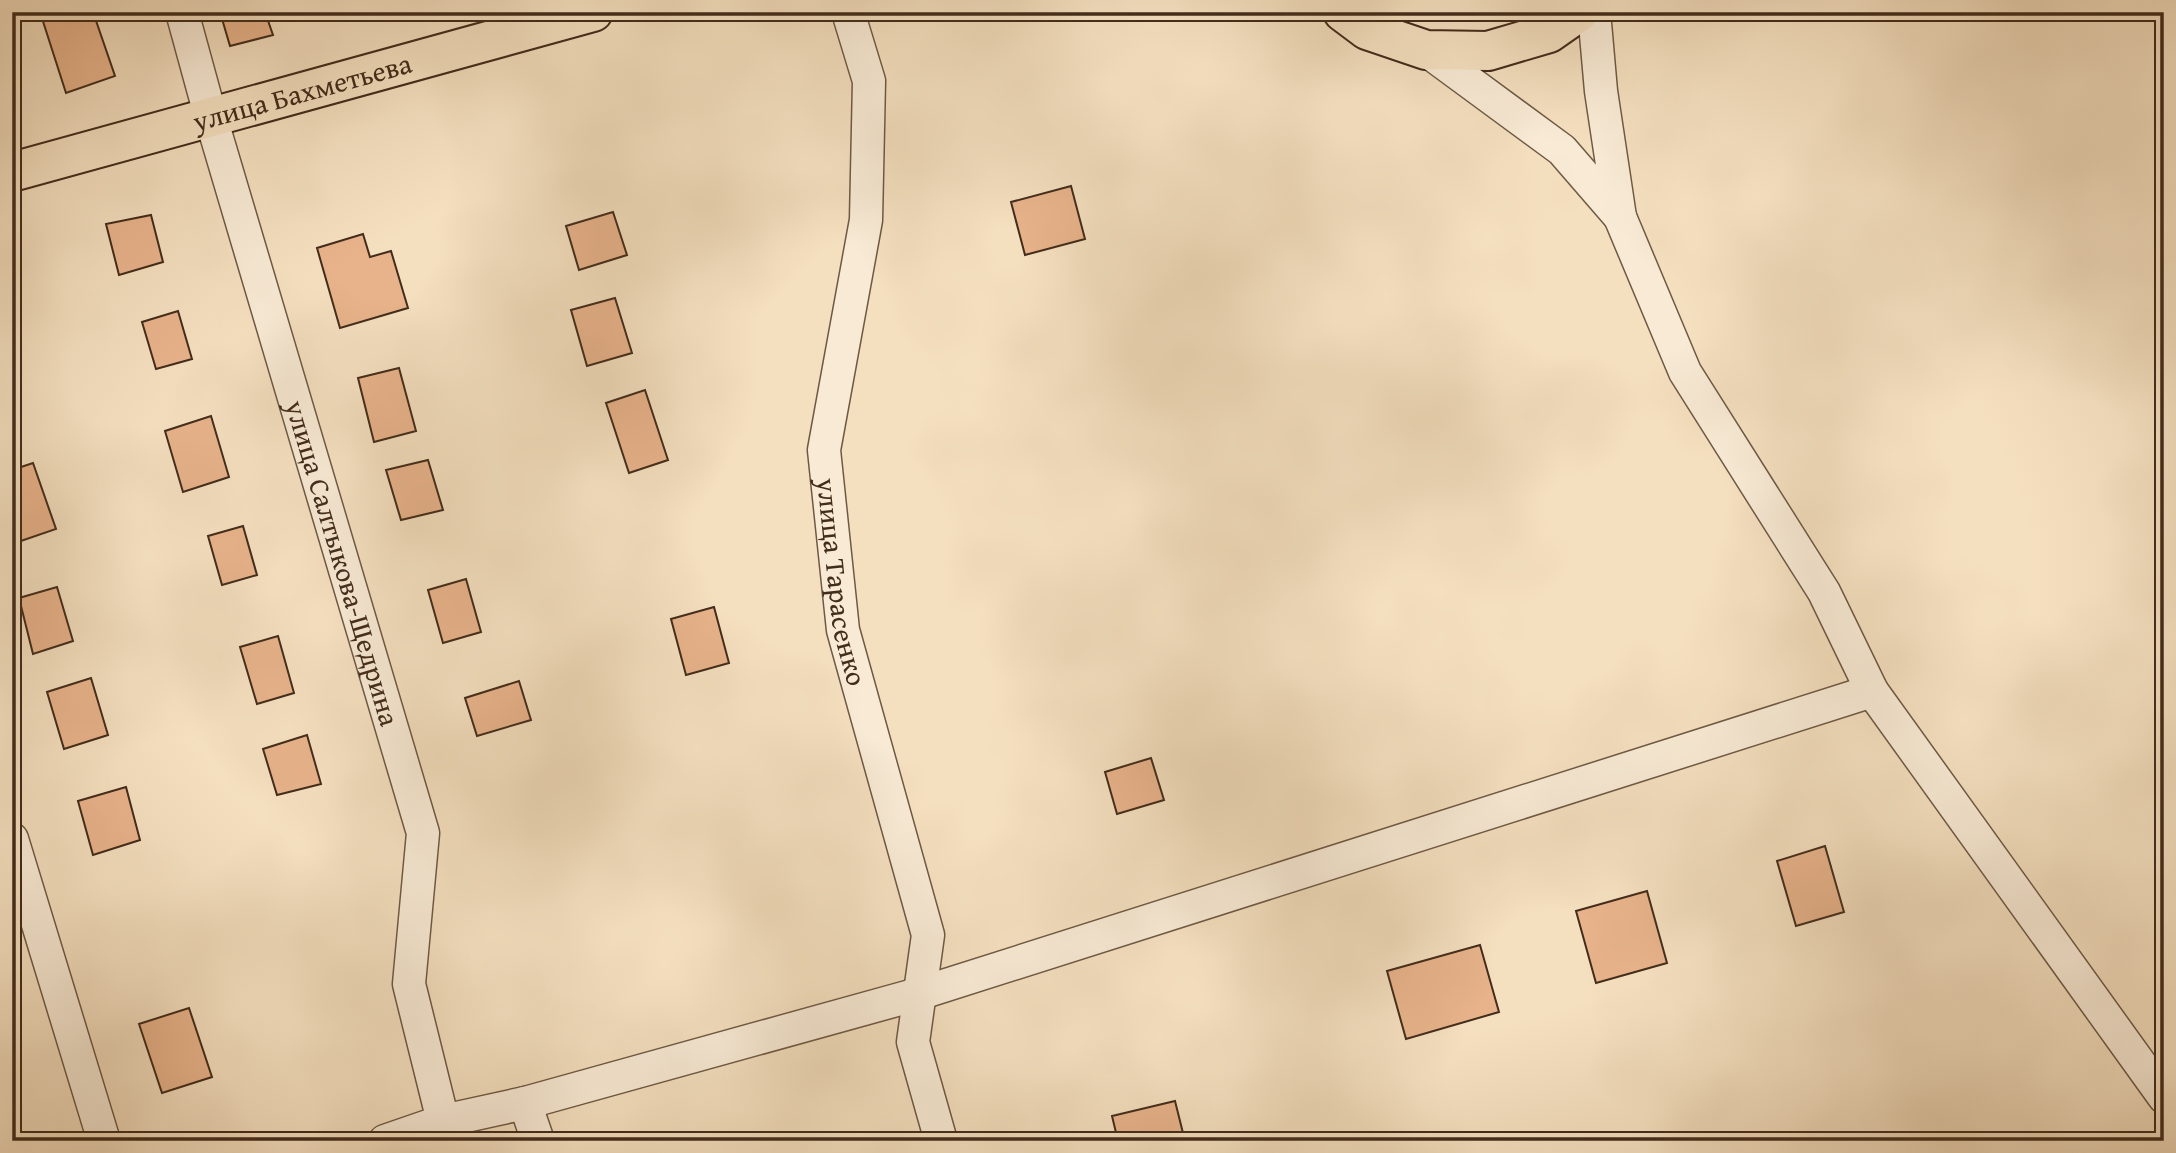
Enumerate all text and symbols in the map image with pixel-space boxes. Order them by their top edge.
street label: улица Бахметьева [187,42,417,142]
street label: улица Салтыкова-Щедрина [275,394,411,731]
street label: улица Тарасенко [807,475,879,690]

